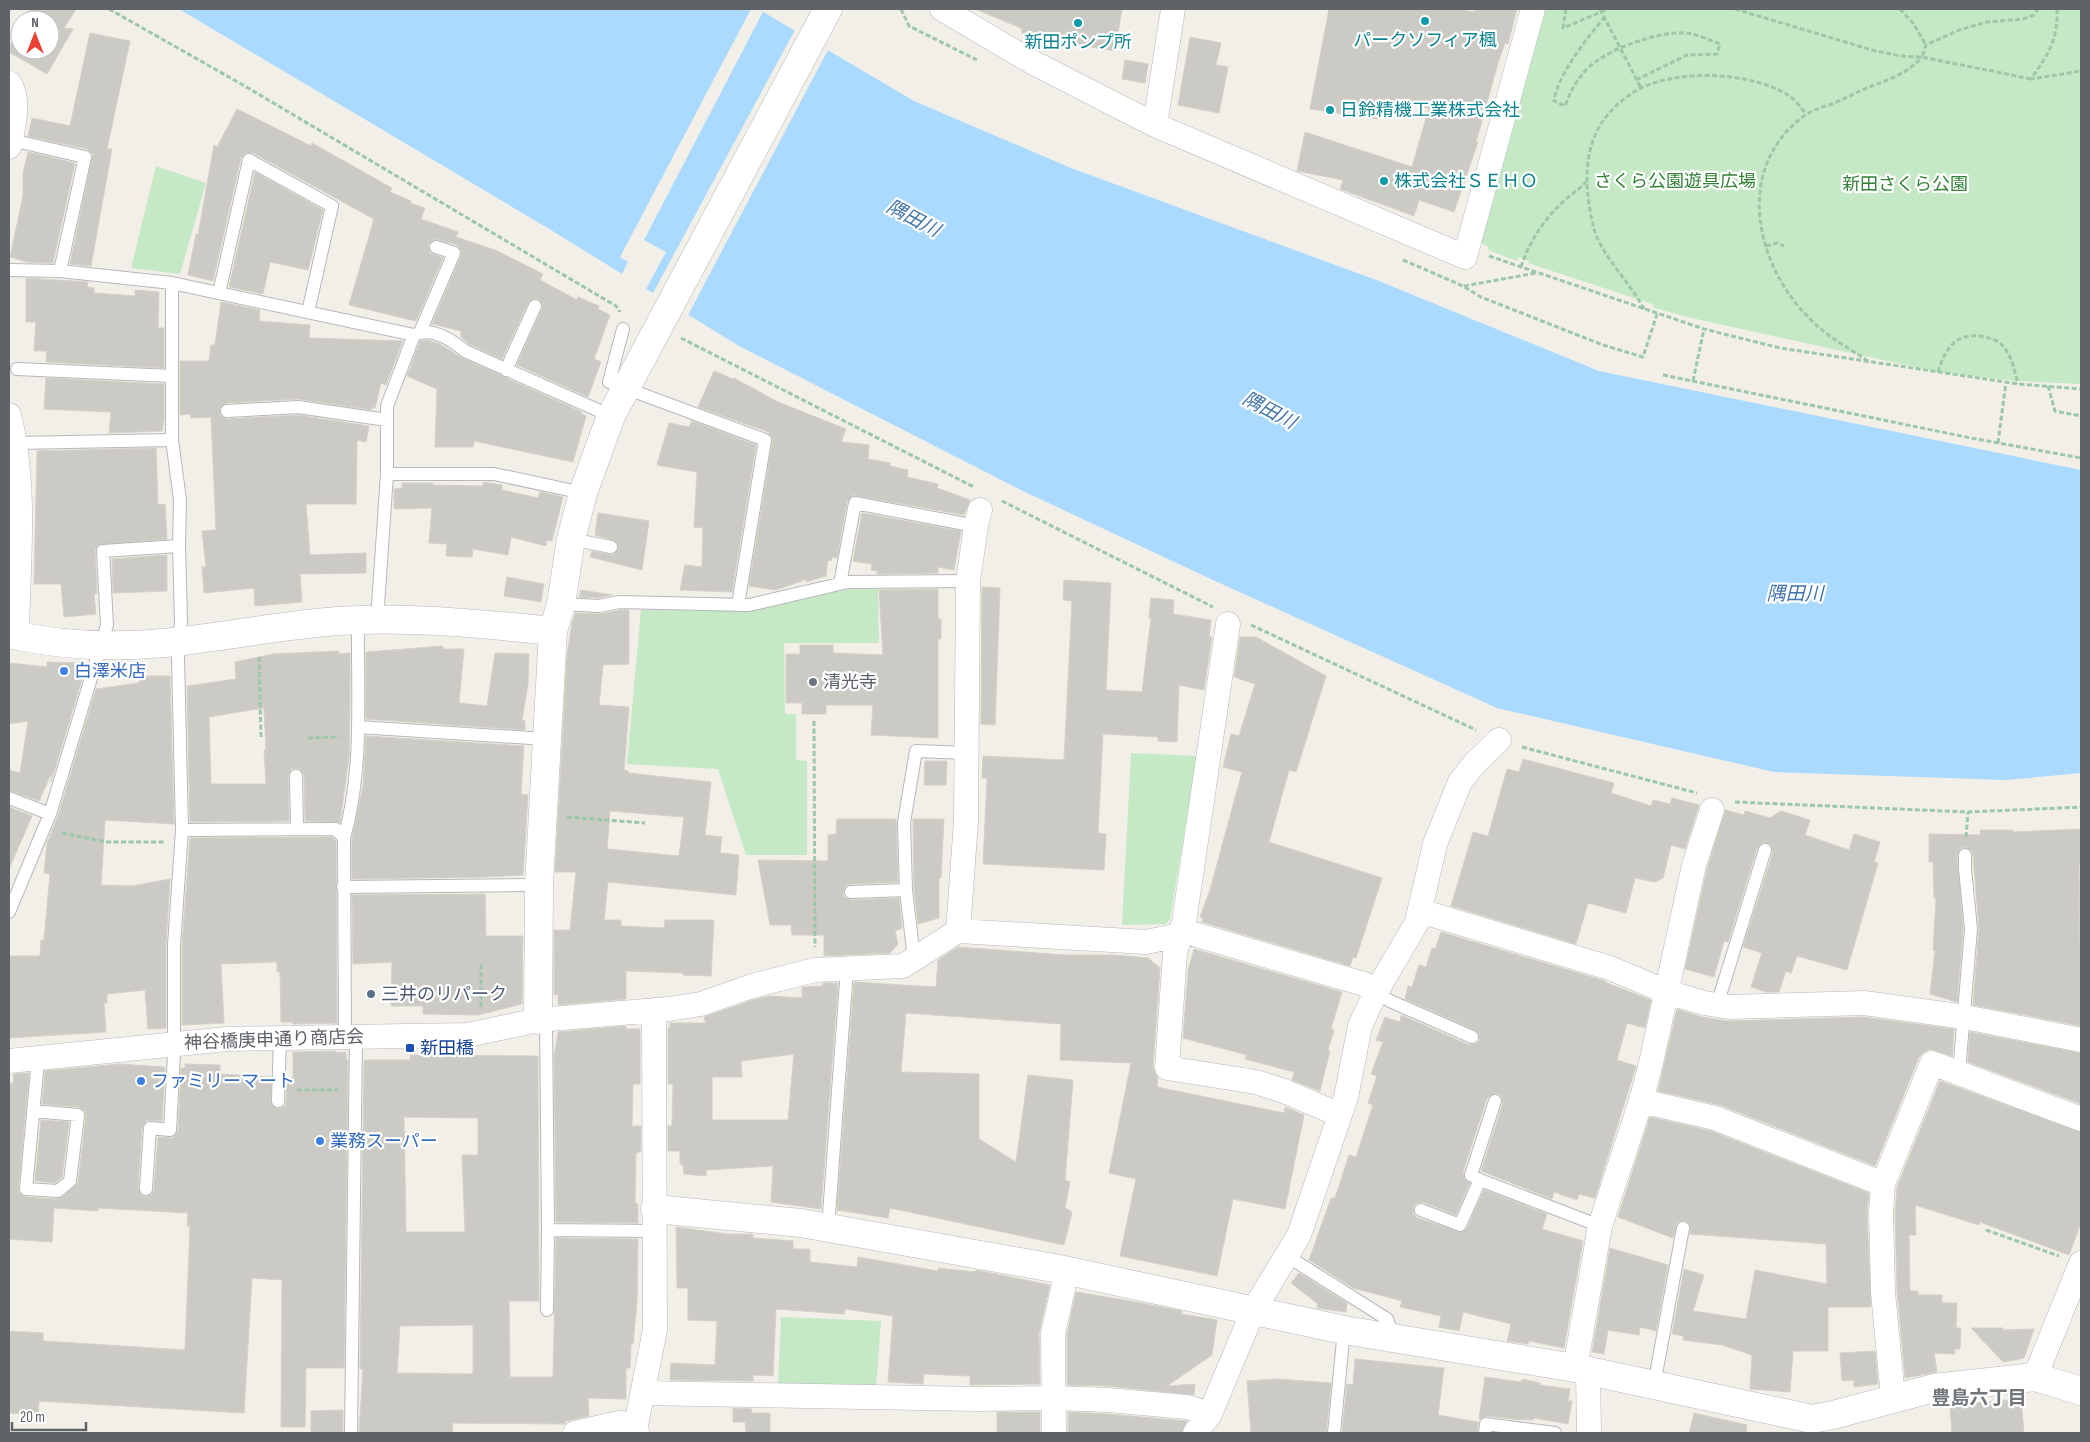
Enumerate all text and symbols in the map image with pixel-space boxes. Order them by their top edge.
north arrow [10,10,60,60]
text: N [31,14,39,31]
marker: パークソフィア楓 [1419,15,1431,27]
marker: 新田ポンプ所 [1072,17,1084,29]
place label: パークソフィア楓 [1353,30,1497,51]
place label: 新田ポンプ所 [1024,32,1132,53]
place label: 日鈴精機工業株式会社 [1340,100,1520,121]
marker: 日鈴精機工業株式会社 [1324,104,1336,116]
place label: 株式会社ＳＥＨＯ [1394,171,1538,192]
park label: さくら公園遊具広場 [1594,171,1756,192]
park label: 新田さくら公園 [1842,174,1968,195]
marker: 株式会社ＳＥＨＯ [1378,175,1390,187]
water label: 隅田川 [882,195,945,243]
water label: 隅田川 [1238,387,1301,435]
water label: 隅田川 [1766,583,1825,606]
place label: 白澤米店 [74,661,146,682]
marker: 白澤米店 [58,665,70,677]
place label: 清光寺 [823,672,877,693]
marker: 清光寺 [807,676,819,688]
place label: 三井のリパーク [381,984,507,1005]
marker: 三井のリパーク [365,988,377,1000]
street label: 神谷橋庚申通り商店会 [184,1026,364,1054]
place label: 新田橋 [420,1038,474,1059]
marker: 新田橋 [404,1042,416,1054]
place label: ファミリーマート [151,1071,295,1092]
marker: ファミリーマート [135,1075,147,1087]
place label: 業務スーパー [330,1131,438,1152]
marker: 業務スーパー [314,1135,326,1147]
district label: 豊島六丁目 [1931,1387,2027,1410]
scale bar [12,1400,86,1432]
text: 20 m [20,1408,45,1427]

